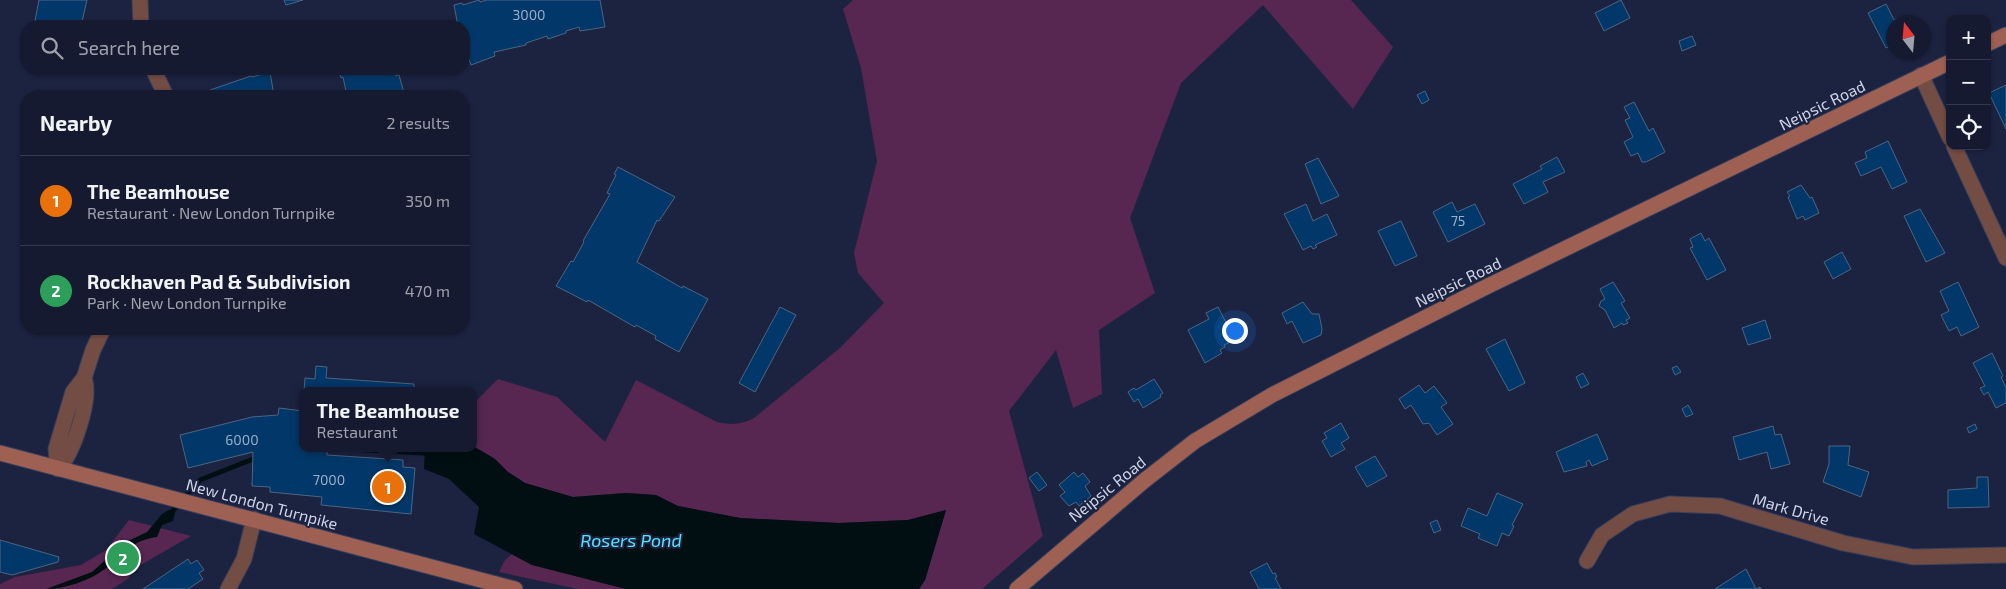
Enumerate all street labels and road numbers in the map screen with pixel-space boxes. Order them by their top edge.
street label: Neipsic Road [1776,76,1868,134]
street label: Neipsic Road [1412,253,1504,311]
street label: Neipsic Road [1064,452,1149,525]
street label: New London Turnpike [184,474,340,533]
street label: Mark Drive [1751,489,1832,529]

